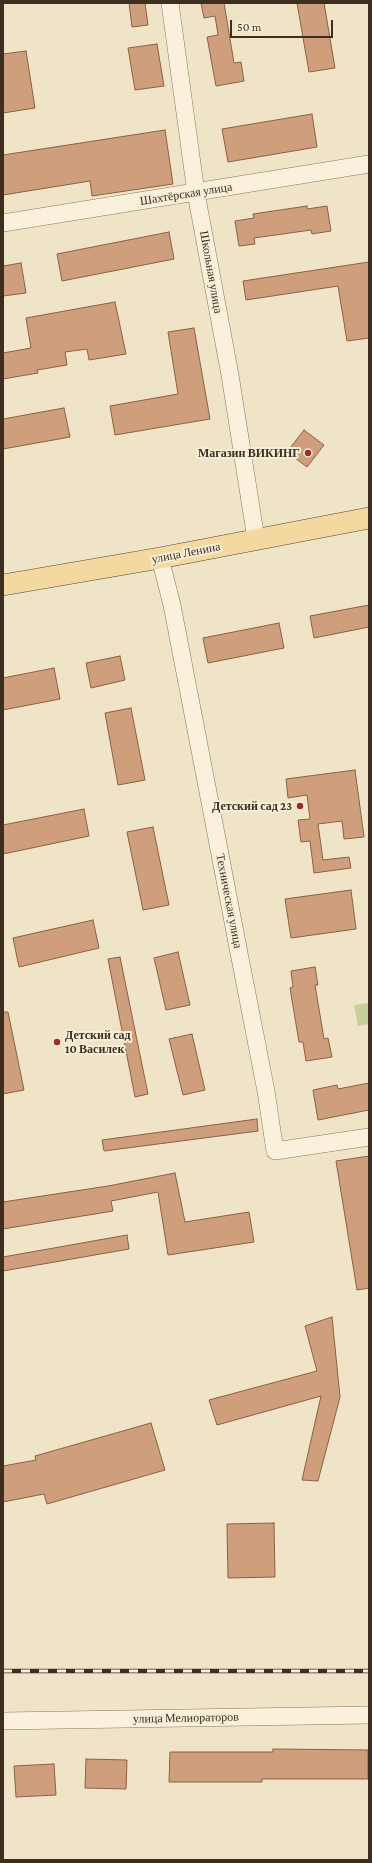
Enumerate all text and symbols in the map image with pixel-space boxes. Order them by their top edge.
scale bar [232,12,335,38]
text: 50 m [237,20,261,34]
street label: Шахтёрская улица [139,180,233,208]
street label: Школьная улица [197,229,225,315]
place label: Магазин ВИКИНГ [198,446,300,460]
marker: Магазин ВИКИНГ [303,448,313,458]
street label: улица Ленина [150,539,222,567]
place label: Детский сад 23 [212,799,292,813]
marker: Детский сад 23 [295,801,305,811]
street label: Техническая улица [213,852,245,950]
place label: Детский сад 10 Василек [65,1028,131,1056]
marker: Детский сад 10 Василек [52,1037,62,1047]
street label: улица Мелиораторов [133,1710,239,1726]

